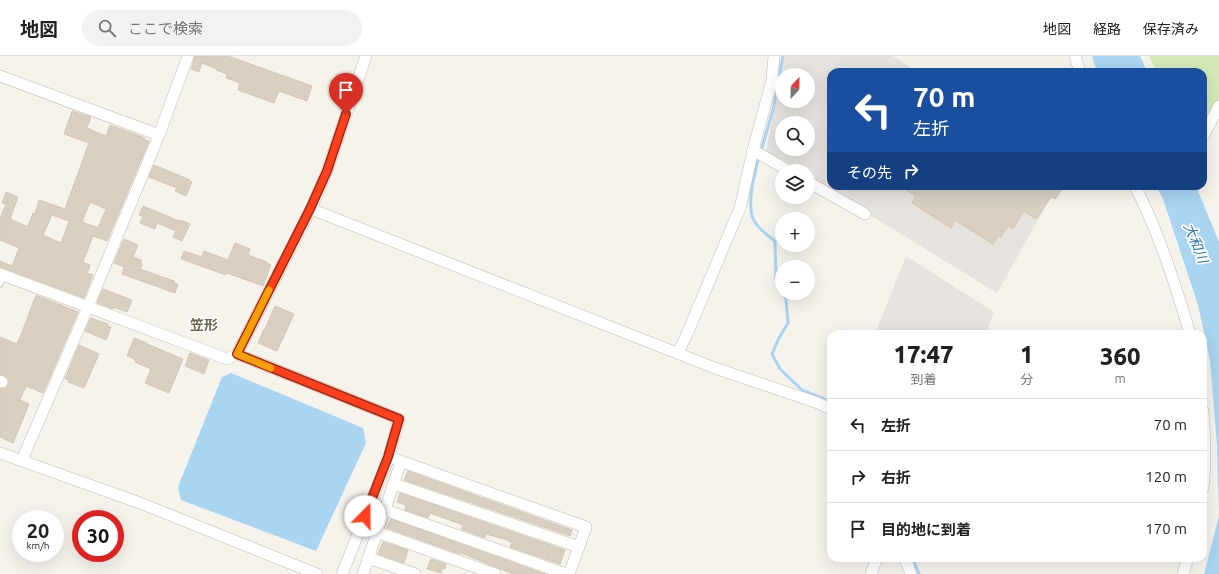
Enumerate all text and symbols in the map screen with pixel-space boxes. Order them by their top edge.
search box [82,10,362,46]
icon: search [96,17,118,39]
text: 地図 [20,18,58,40]
text: ここで検索 [128,20,203,37]
text: 地図 [1043,21,1071,37]
text: 経路 [1093,21,1121,37]
text: 保存済み [1143,21,1199,37]
north arrow [775,68,815,108]
map controls [775,68,815,300]
pin [329,73,363,114]
icon: arrive [335,79,357,101]
text: 70 m [913,81,975,112]
icon: left [847,84,899,136]
button: search [775,116,815,156]
text: 左折 [913,118,949,138]
icon: right [900,160,922,182]
button: layers [775,164,815,204]
text: その先 [847,164,892,181]
button: + [775,212,815,252]
water label: 大和川 [1181,221,1212,267]
button: − [775,260,815,300]
district label: 笠形 [190,317,218,333]
text: 17:47 [893,341,954,368]
text: 1 [1020,341,1033,368]
text: 360 [1100,343,1141,370]
text: m [1115,371,1126,385]
text: 到着 [910,372,936,386]
text: 分 [1020,372,1033,386]
icon: left [847,414,869,436]
text: 70 m [1154,416,1187,433]
text: 左折 [881,417,911,434]
icon: right [847,466,869,488]
text: 120 m [1145,468,1187,485]
text: 右折 [881,469,911,486]
position arrow [344,495,386,537]
speed limit sign: 30 [72,510,124,562]
icon: arrive [847,518,869,540]
text: 20 [27,519,49,542]
text: 170 m [1145,520,1187,537]
text: 目的地に到着 [881,521,971,538]
text: km/h [26,540,50,551]

